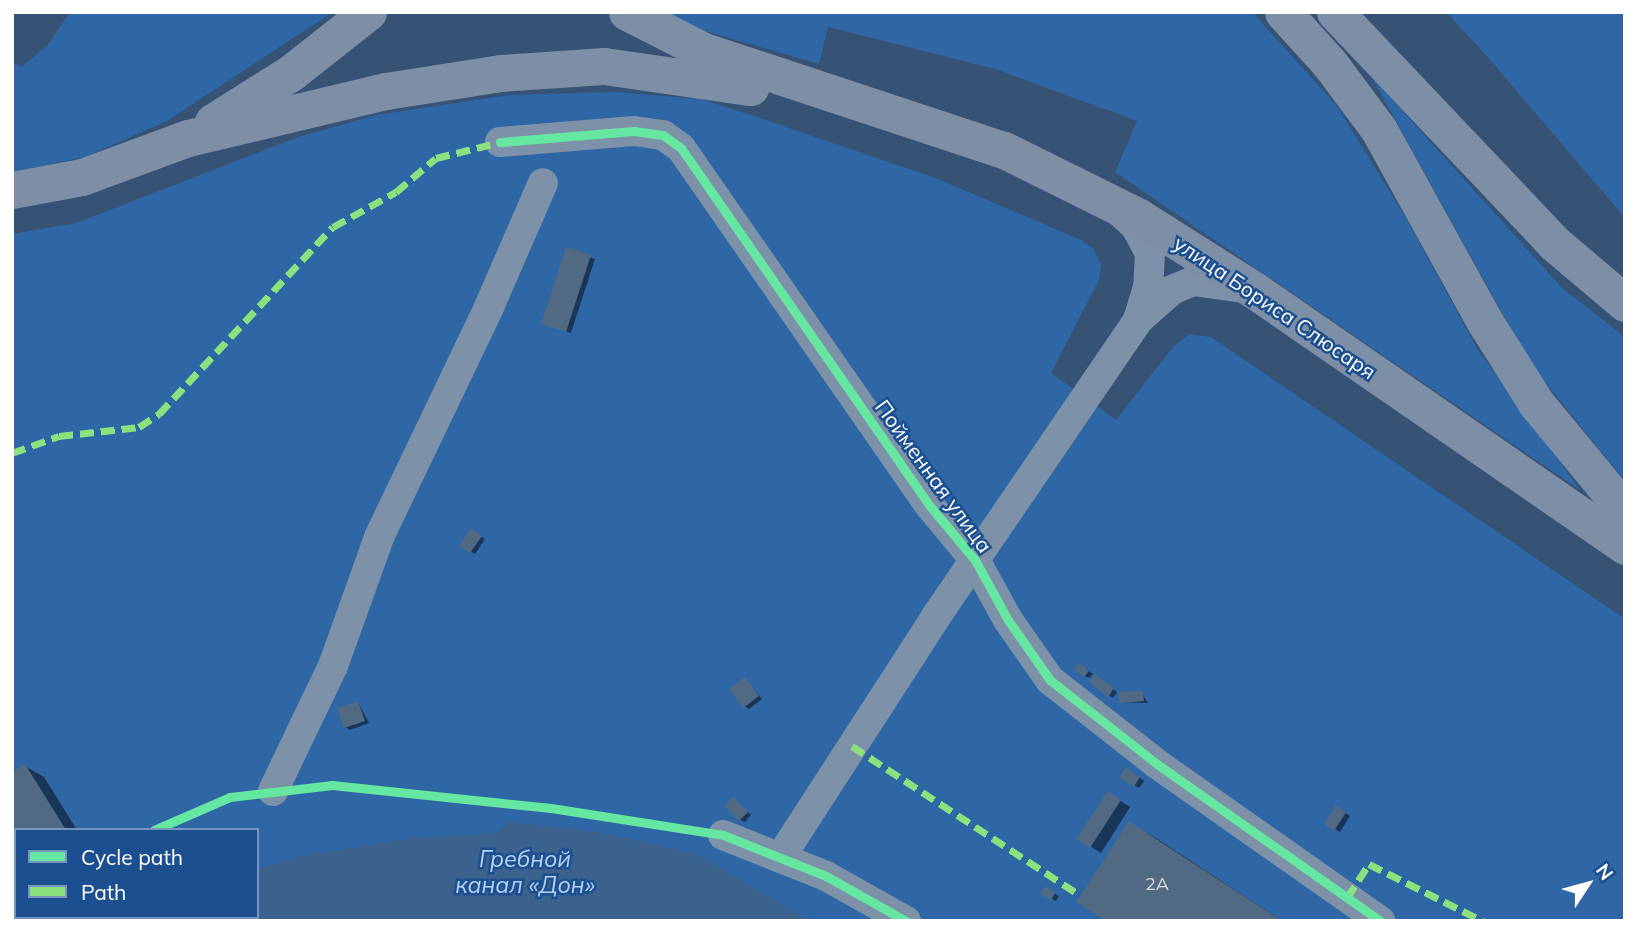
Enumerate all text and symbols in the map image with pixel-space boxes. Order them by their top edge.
street label: улица Бориса Слюсаря [1169,230,1381,384]
street label: Пойменная улица [870,395,998,557]
legend [14,828,259,919]
text: Cycle path [81,844,183,870]
water label: Гребной канал «Дон» [455,845,595,899]
north arrow [1553,849,1623,919]
text: N [1591,859,1619,885]
house number: 2А [1145,873,1169,895]
text: Path [81,879,126,905]

